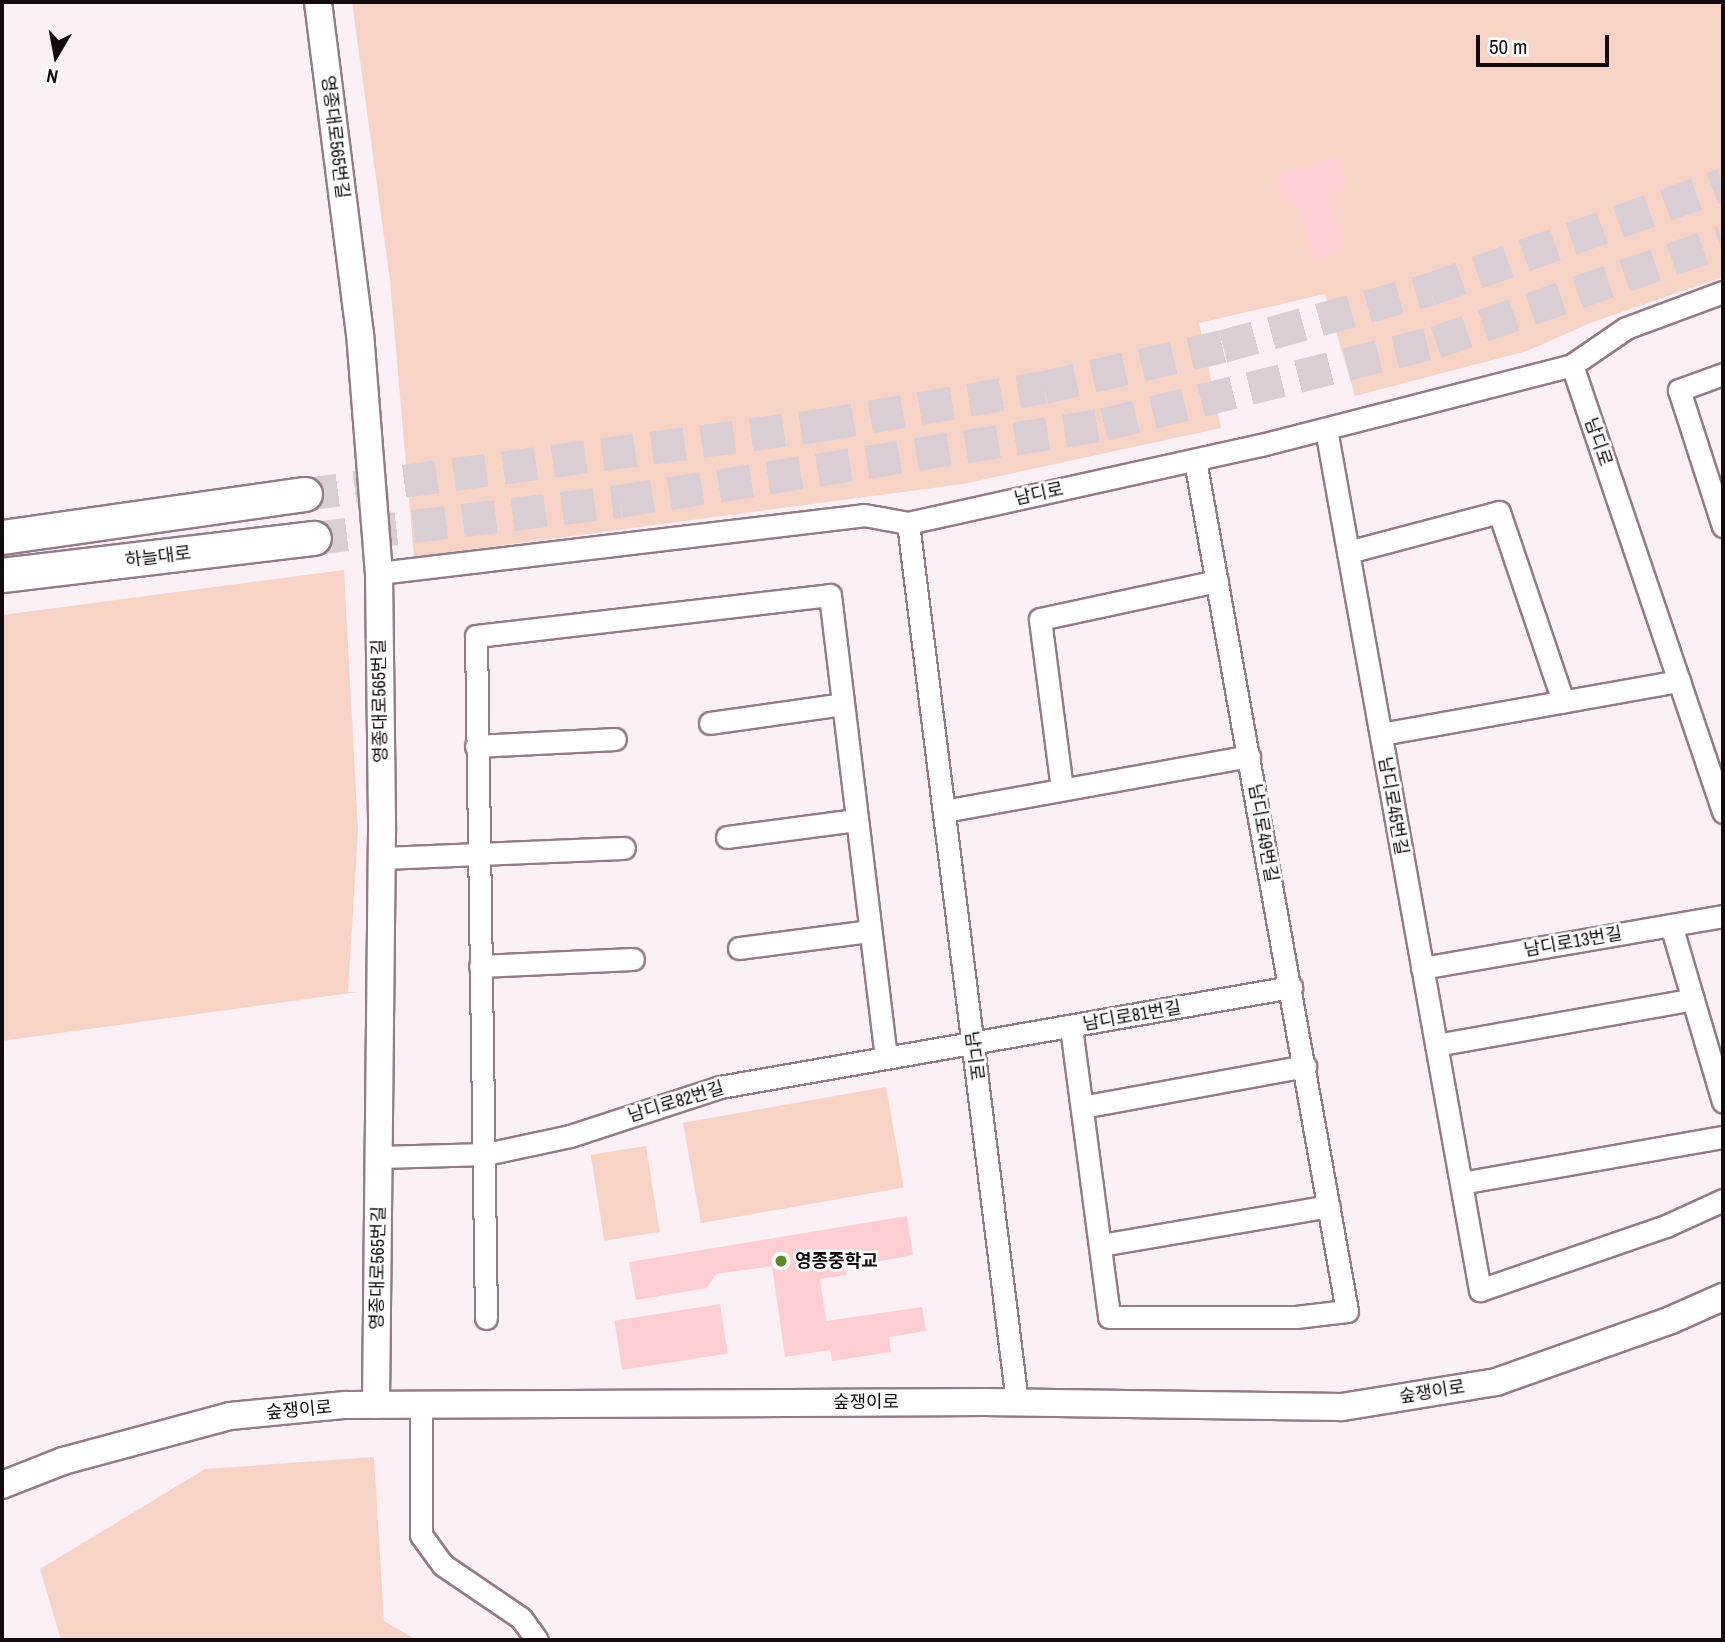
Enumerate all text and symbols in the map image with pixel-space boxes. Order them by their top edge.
north arrow [21,21,91,91]
scale bar [1480,21,1613,65]
text: 50 m [1489,32,1527,61]
text: N [45,63,60,90]
street label: 영종대로565번길 [317,74,353,200]
street label: 남디로 [1580,415,1616,469]
street label: 남디로 [1012,478,1066,510]
street label: 하늘대로 [124,542,192,572]
street label: 영종대로565번길 [368,639,392,763]
street label: 남디로45번길 [1374,755,1412,857]
street label: 남디로49번길 [1244,782,1282,884]
street label: 남디로13번길 [1522,923,1624,961]
street label: 남디로81번길 [1081,997,1183,1035]
street label: 남디로 [960,1030,988,1082]
street label: 남디로82번길 [625,1077,727,1127]
street label: 영종대로565번길 [366,1206,390,1330]
place label: 영종중학교 [795,1250,878,1272]
marker: 영종중학교 [773,1253,789,1269]
street label: 숲쟁이로 [1398,1376,1466,1408]
street label: 숲쟁이로 [833,1391,899,1413]
street label: 숲쟁이로 [265,1396,333,1424]

